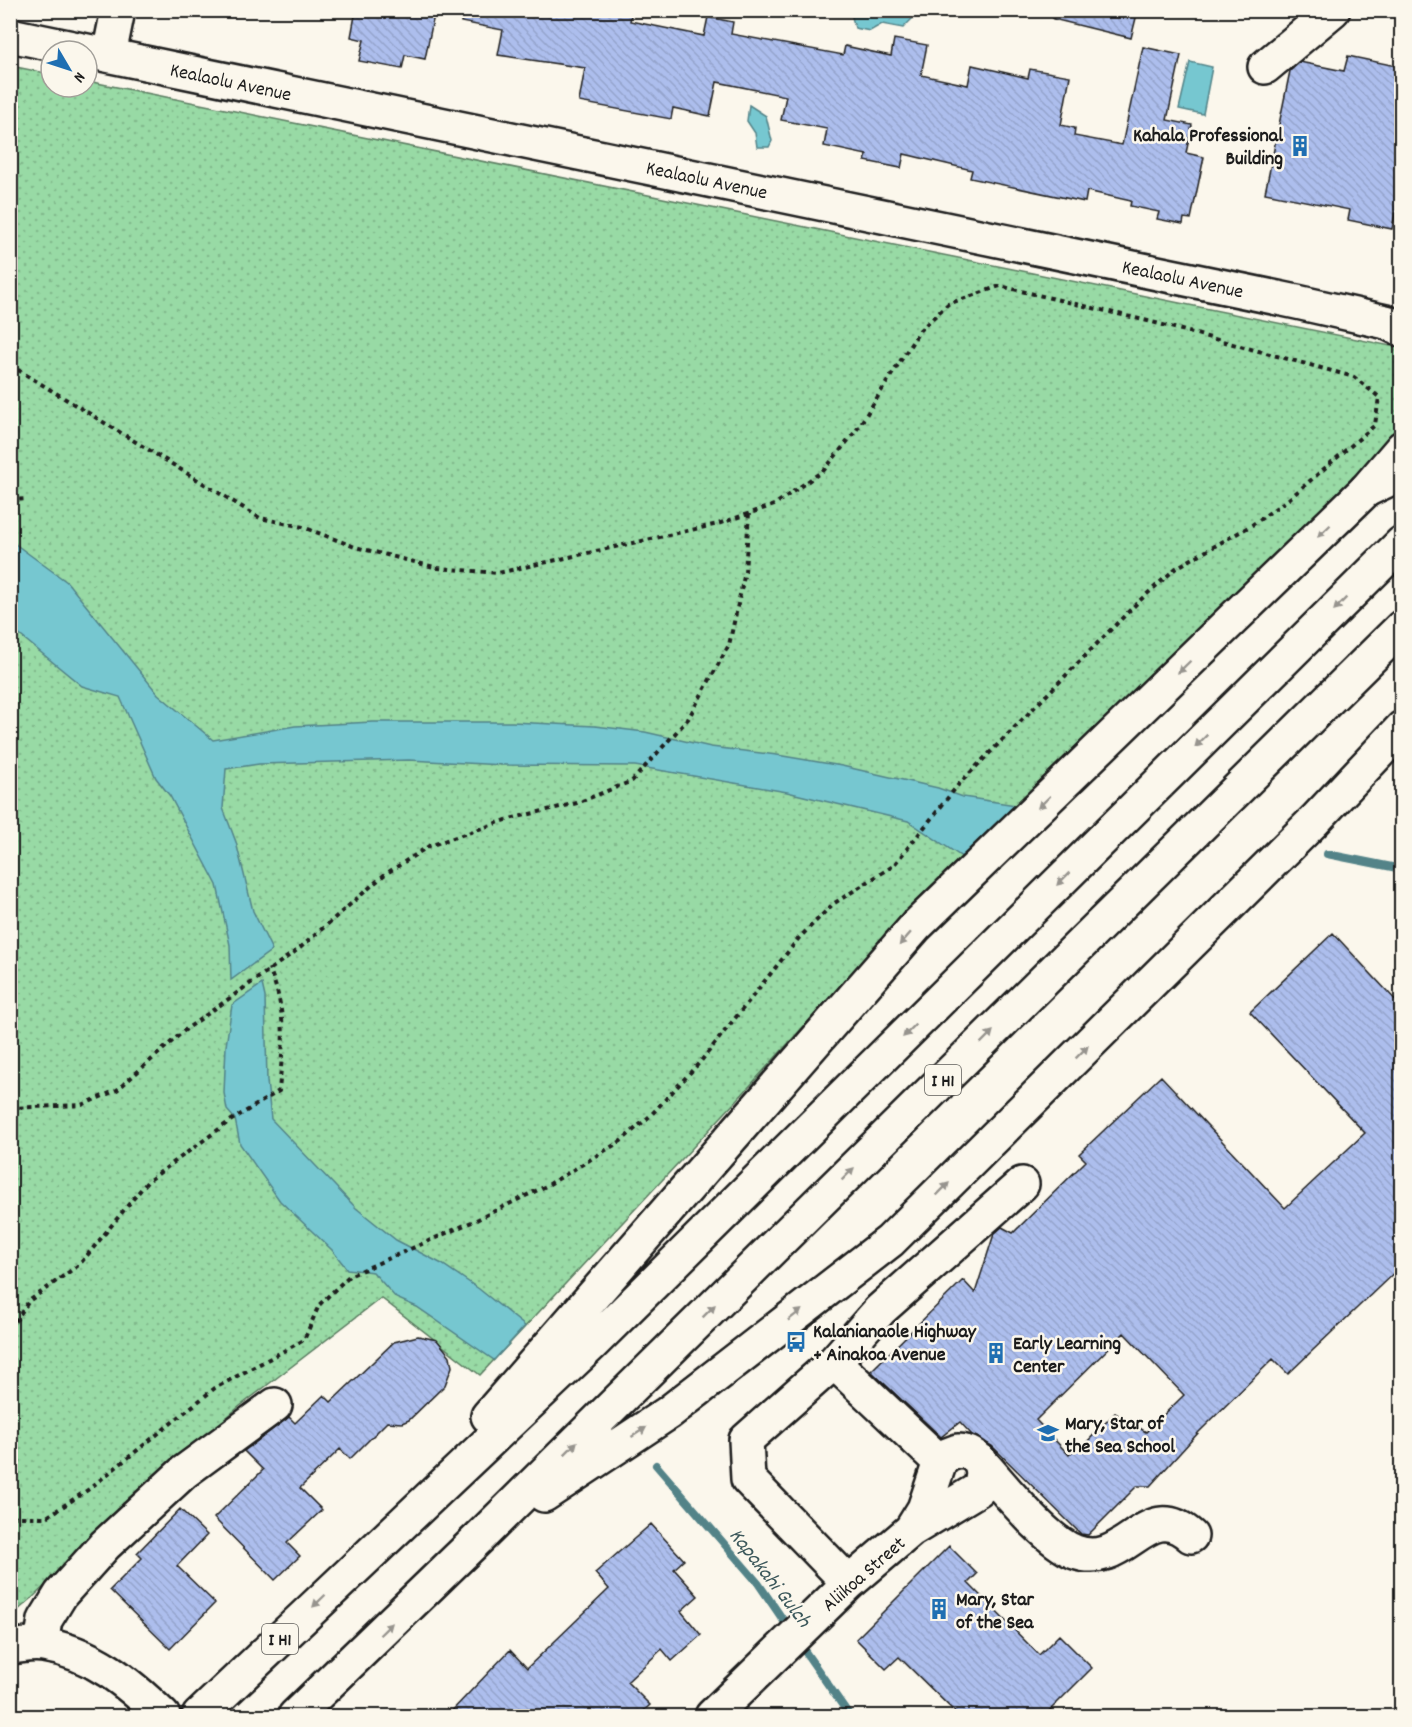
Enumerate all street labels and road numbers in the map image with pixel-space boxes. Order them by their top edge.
street label: Kealaolu Avenue [167,57,294,110]
street label: Kealaolu Avenue [643,155,770,208]
street label: Kealaolu Avenue [1119,254,1246,307]
road number: I H1 [925,1065,961,1095]
street label: Aliikoa Street [817,1531,913,1620]
road number: I H1 [262,1624,298,1654]

